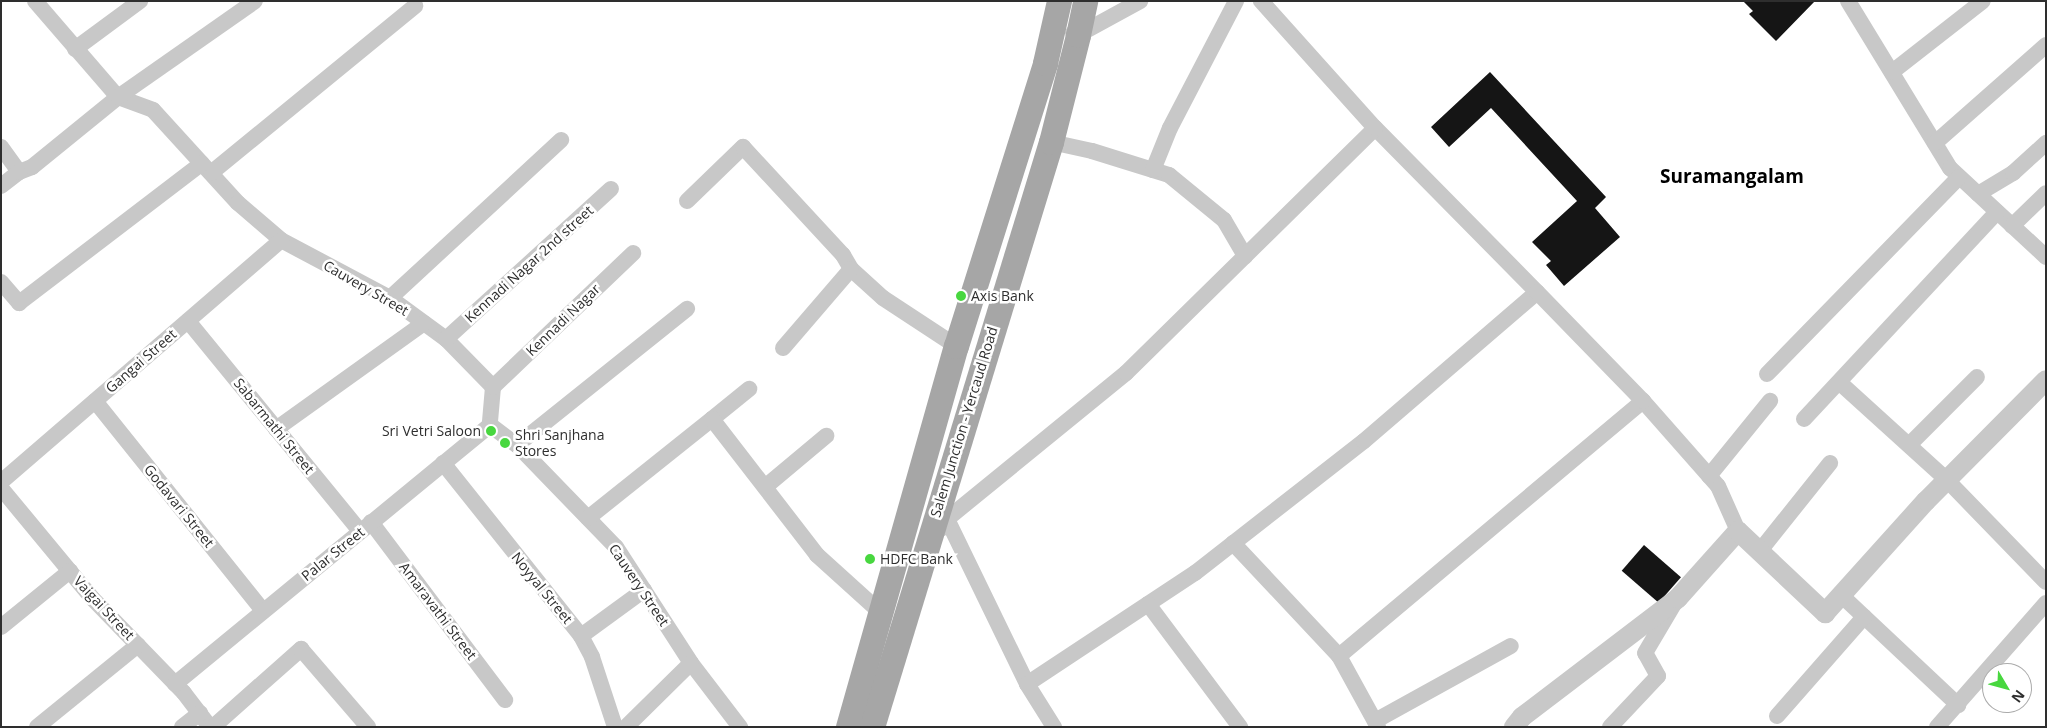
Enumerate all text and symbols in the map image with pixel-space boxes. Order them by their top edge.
district label: Suramangalam [1660,166,1804,188]
street label: Kennadi Nagar 2nd street [461,202,597,326]
street label: Cauvery Street [320,257,412,319]
street label: Kennadi Nagar [522,280,604,360]
place label: Axis Bank [971,288,1034,304]
marker: Axis Bank [955,290,967,302]
street label: Salem Junction - Yercaud Road [927,325,1001,519]
street label: Gangai Street [102,326,180,396]
street label: Sabarmathi Street [230,375,318,477]
place label: Sri Vetri Saloon [382,423,481,439]
marker: Sri Vetri Saloon [485,425,497,437]
place label: Shri Sanjhana Stores [515,427,604,460]
marker: Shri Sanjhana Stores [499,437,511,449]
street label: Godavari Street [140,461,218,551]
street label: Palar Street [298,524,368,584]
street label: Cauvery Street [605,541,673,629]
street label: Noyyal Street [508,549,576,627]
place label: HDFC Bank [880,551,953,567]
marker: HDFC Bank [864,553,876,565]
street label: Amaravathi Street [396,559,480,663]
street label: Vaigai Street [70,573,138,643]
north arrow [1982,663,2032,713]
text: N [2008,686,2030,707]

